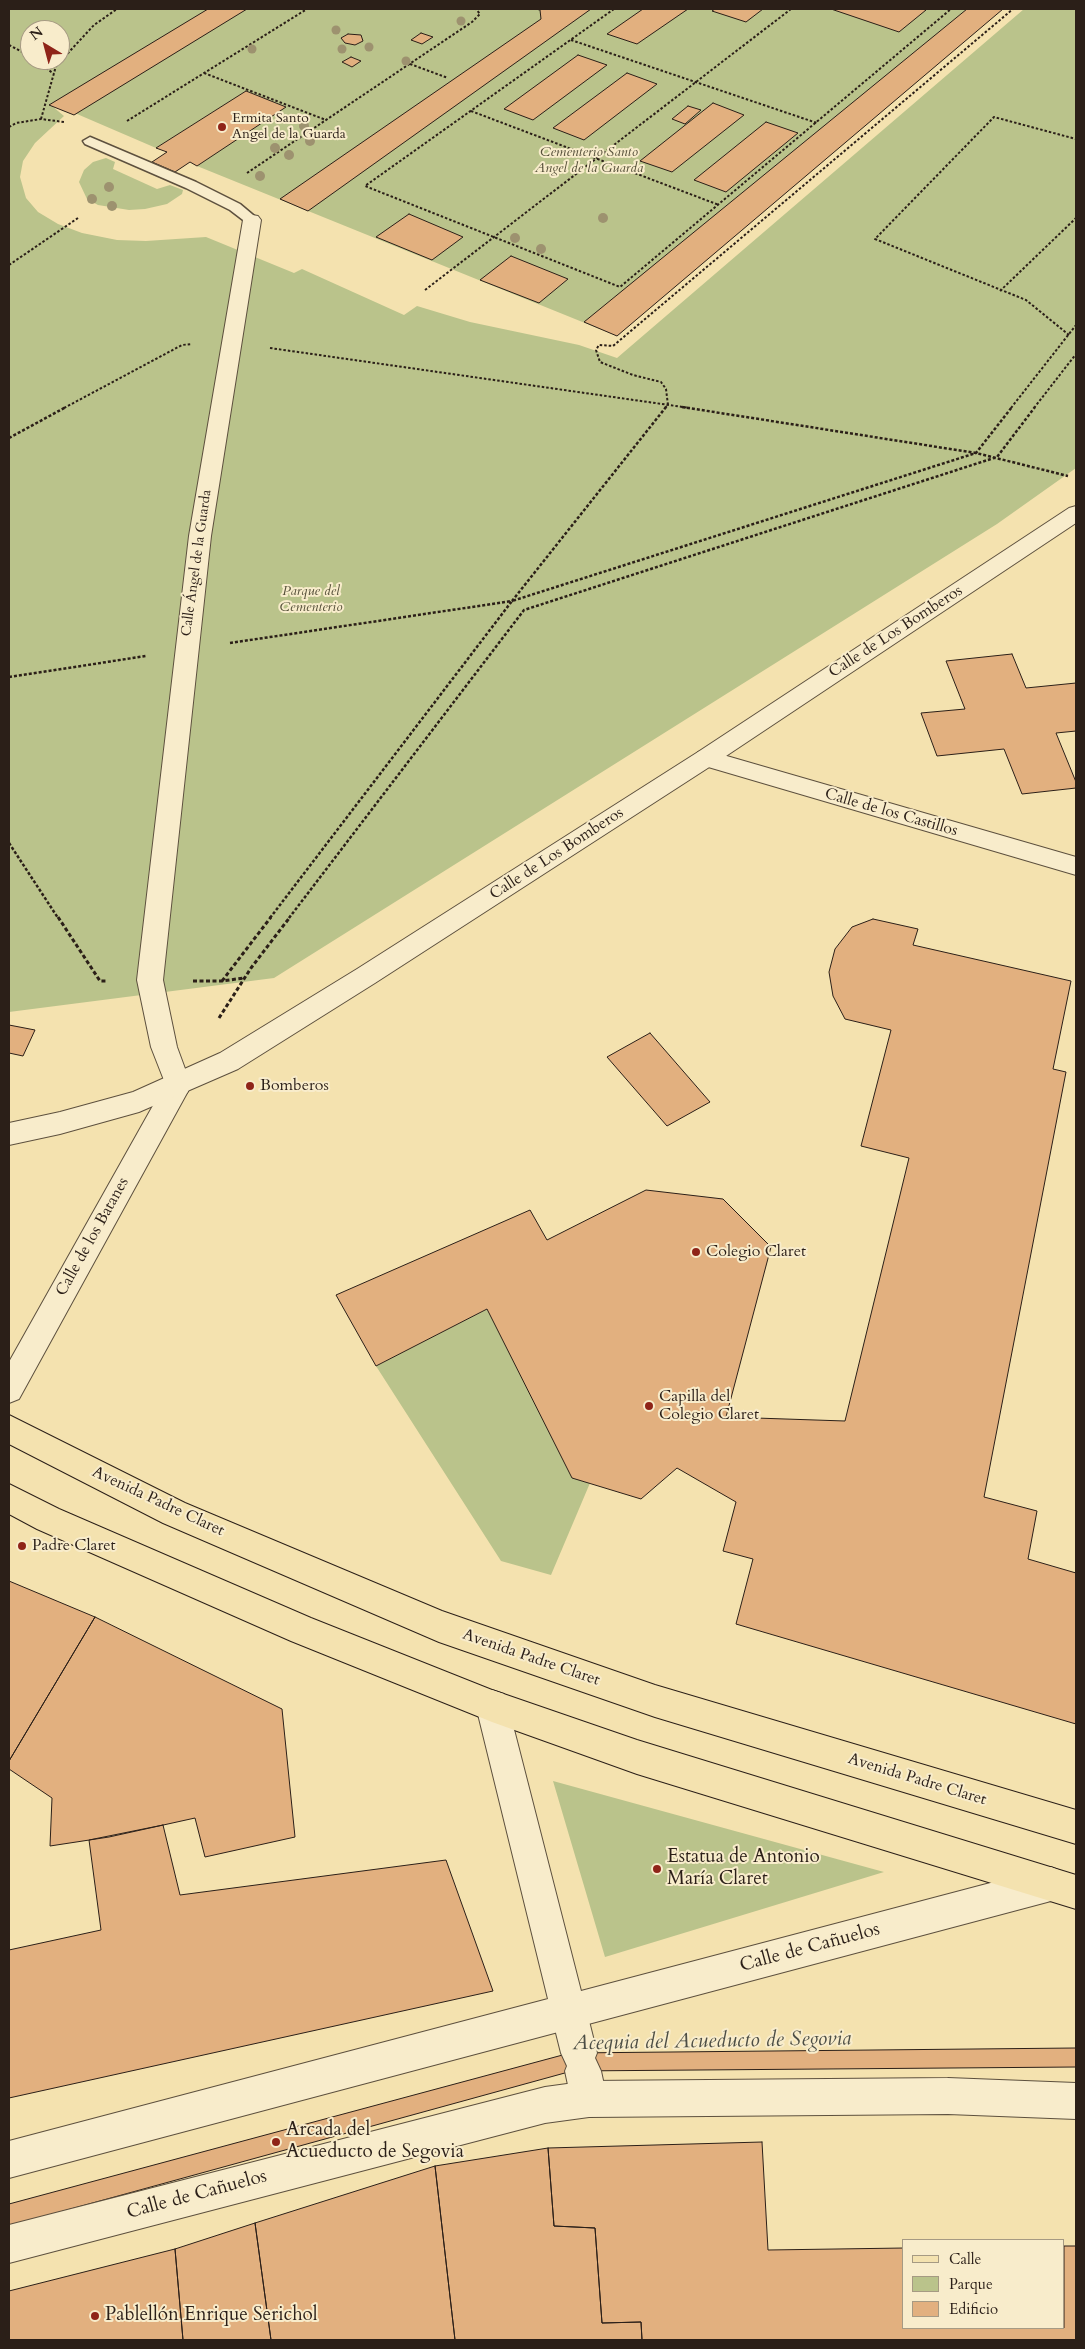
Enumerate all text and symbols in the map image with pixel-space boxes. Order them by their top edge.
north arrow [20,20,70,70]
text: N [26,22,47,45]
place label: Ermita Santo Angel de la Guarda [232,111,346,144]
marker: Ermita Santo Angel de la Guarda [216,121,228,133]
park label: Cementerio Santo Angel de la Guarda [535,145,643,178]
street label: Calle Ángel de la Guarda [178,489,216,637]
street label: Calle de Los Bomberos [826,582,966,682]
park label: Parque del Cementerio [280,584,342,616]
street label: Calle de los Castillos [822,785,960,841]
street label: Calle de Los Bomberos [487,804,627,904]
place label: Bomberos [260,1076,329,1096]
marker: Bomberos [244,1080,256,1092]
street label: Calle de los Batanes [52,1174,134,1300]
place label: Colegio Claret [706,1242,806,1262]
marker: Colegio Claret [690,1246,702,1258]
place label: Capilla del Colegio Claret [659,1387,759,1425]
marker: Capilla del Colegio Claret [643,1400,655,1412]
street label: Avenida Padre Claret [89,1463,227,1541]
place label: Padre Claret [32,1536,116,1556]
marker: Padre Claret [16,1540,28,1552]
street label: Avenida Padre Claret [460,1626,602,1690]
street label: Avenida Padre Claret [845,1750,989,1810]
place label: Estatua de Antonio María Claret [667,1847,820,1891]
marker: Estatua de Antonio María Claret [651,1863,663,1875]
street label: Calle de Cañuelos [737,1918,883,1978]
water label: Acequia del Acueducto de Segovia [572,2027,852,2057]
place label: Arcada del Acueducto de Segovia [286,2120,464,2164]
marker: Arcada del Acueducto de Segovia [270,2136,282,2148]
street label: Calle de Cañuelos [124,2165,270,2225]
legend [902,2239,1065,2329]
text: Calle [949,2249,981,2269]
text: Parque [949,2274,993,2294]
text: Edificio [949,2299,998,2319]
place label: Pablellón Enrique Serichol [105,2305,318,2327]
marker: Pablellón Enrique Serichol [89,2310,101,2322]

